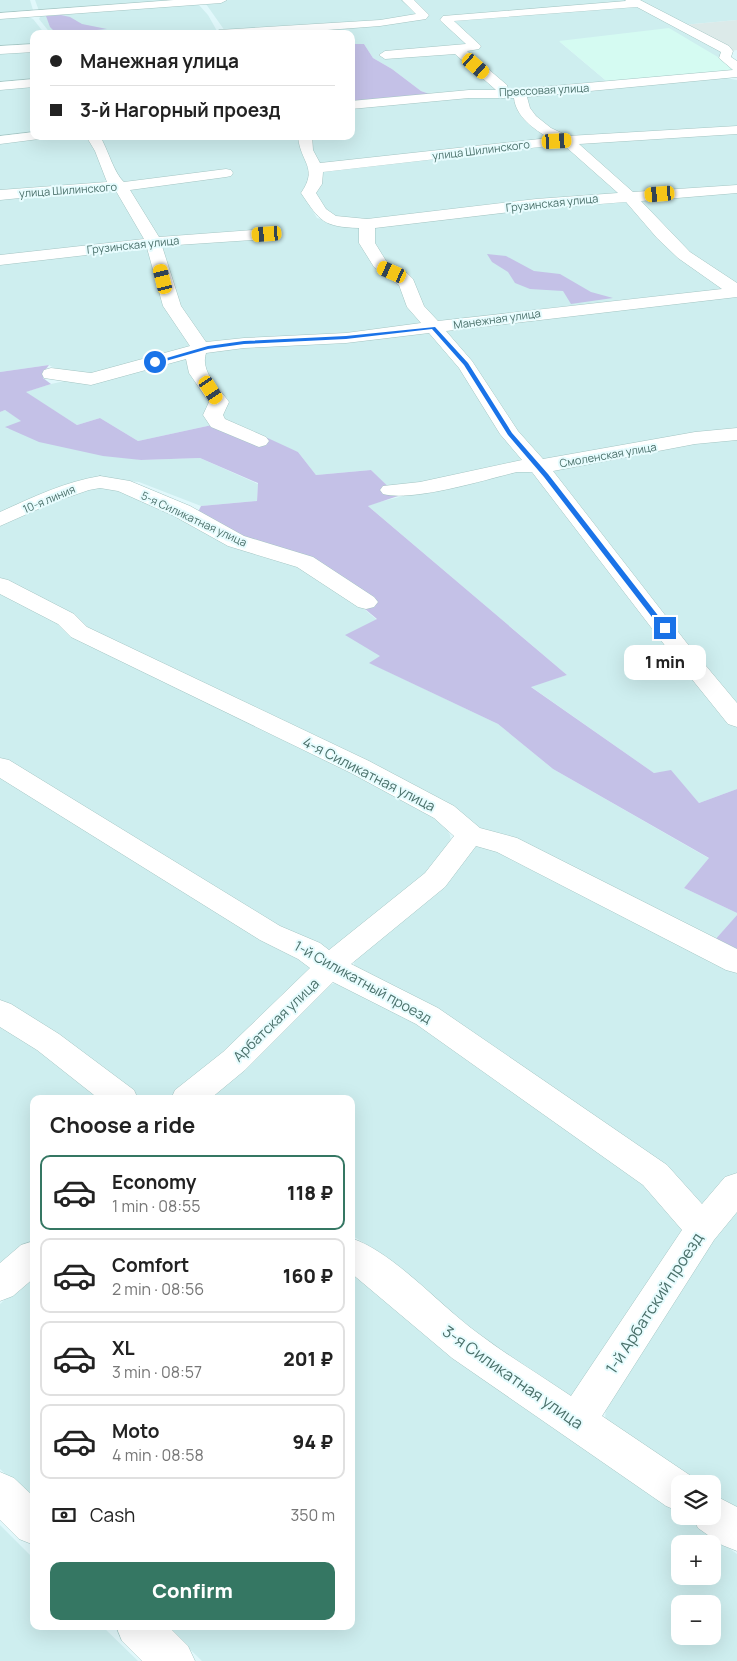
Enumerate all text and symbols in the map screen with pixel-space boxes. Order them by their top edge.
text: Манежная улица [80,48,239,74]
car [459,50,492,82]
street label: Прессовая улица [499,80,589,99]
text: 3-й Нагорный проезд [80,97,281,123]
car [541,133,572,149]
street label: улица Шилинского [431,136,531,163]
street label: улица Шилинского [19,179,118,200]
car [644,185,675,203]
street label: Грузинская улица [505,190,599,215]
car [251,225,282,243]
street label: Грузинская улица [86,232,180,257]
car [375,259,408,285]
car [152,263,173,295]
street label: Манежная улица [452,305,541,332]
route start [144,351,166,373]
car [196,373,225,407]
street label: Смоленская улица [558,439,658,470]
street label: 10-я линия [20,481,77,516]
street label: 5-я Силикатная улица [139,487,250,550]
route end [654,617,676,639]
callout: 1 min [624,646,706,680]
text: 1 min [645,651,685,673]
street label: 4-я Силикатная улица [300,732,439,815]
street label: 1-й Силикатный проезд [291,936,435,1027]
street label: Арбатская улица [229,974,323,1066]
text: Choose a ride [50,1110,195,1140]
text: Economy [112,1169,196,1195]
icon: car [52,1170,97,1215]
text: 118 ₽ [287,1180,333,1206]
text: 1 min · 08:55 [112,1195,201,1217]
street label: 1-й Арбатский проезд [600,1228,708,1378]
text: Comfort [112,1252,189,1278]
icon: car [52,1253,97,1298]
text: 160 ₽ [283,1263,333,1289]
text: 2 min · 08:56 [112,1278,204,1300]
street label: 3-я Силикатная улица [438,1320,588,1434]
text: XL [112,1335,135,1361]
icon: car [52,1336,97,1381]
text: 201 ₽ [283,1346,333,1372]
text: 3 min · 08:57 [112,1361,202,1383]
text: Moto [112,1418,159,1444]
icon: car [52,1419,97,1464]
text: 94 ₽ [293,1429,333,1455]
text: 4 min · 08:58 [112,1444,204,1466]
map controls [671,1475,721,1645]
button: layers [671,1475,721,1525]
icon: cash [50,1501,78,1529]
text: Cash [90,1502,135,1528]
text: 350 m [290,1504,335,1526]
button: + [671,1535,721,1585]
button: Confirm [50,1562,335,1620]
button: − [671,1595,721,1645]

